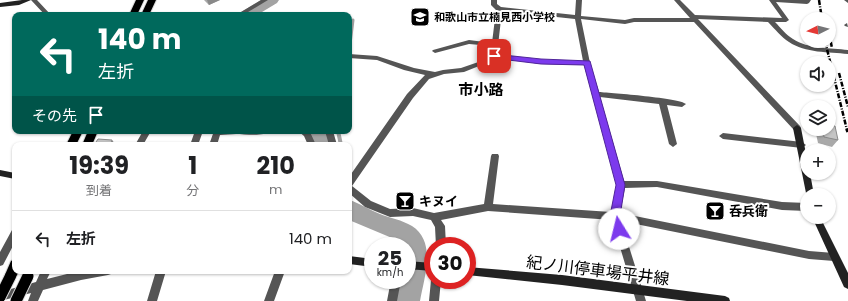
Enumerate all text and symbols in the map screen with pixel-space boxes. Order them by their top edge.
school or university icon: 和歌山市立楠見西小学校 [409,6,431,28]
place label: 和歌山市立楠見西小学校 [434,9,555,25]
north arrow [800,12,836,48]
map controls [800,12,836,224]
text: 140 m [98,20,181,59]
icon: left [32,28,84,80]
pin [477,39,511,73]
icon: arrive [483,45,505,67]
button: sound [800,56,836,92]
text: 左折 [98,59,134,84]
district label: 市小路 [458,79,504,100]
button: layers [800,100,836,136]
icon: arrive [85,104,107,126]
text: その先 [32,105,77,126]
button: + [800,144,836,180]
text: 19:39 [69,149,129,182]
text: 1 [188,149,197,182]
text: 210 [256,149,295,182]
text: m [269,180,282,199]
text: 到着 [86,181,112,200]
text: 分 [186,181,199,200]
button: − [800,188,836,224]
bar icon: キヌイ [394,190,416,212]
place label: キヌイ [419,192,458,211]
bar icon: 呑兵衛 [704,200,726,222]
place label: 呑兵衛 [729,202,768,221]
position arrow [598,208,640,250]
icon: left [32,228,54,250]
text: 左折 [66,228,96,249]
text: 140 m [289,228,332,249]
speed limit sign: 30 [424,237,476,289]
text: 25 [378,244,402,272]
street label: 紀ノ川停車場平井線 [525,250,671,291]
text: km/h [377,265,403,280]

